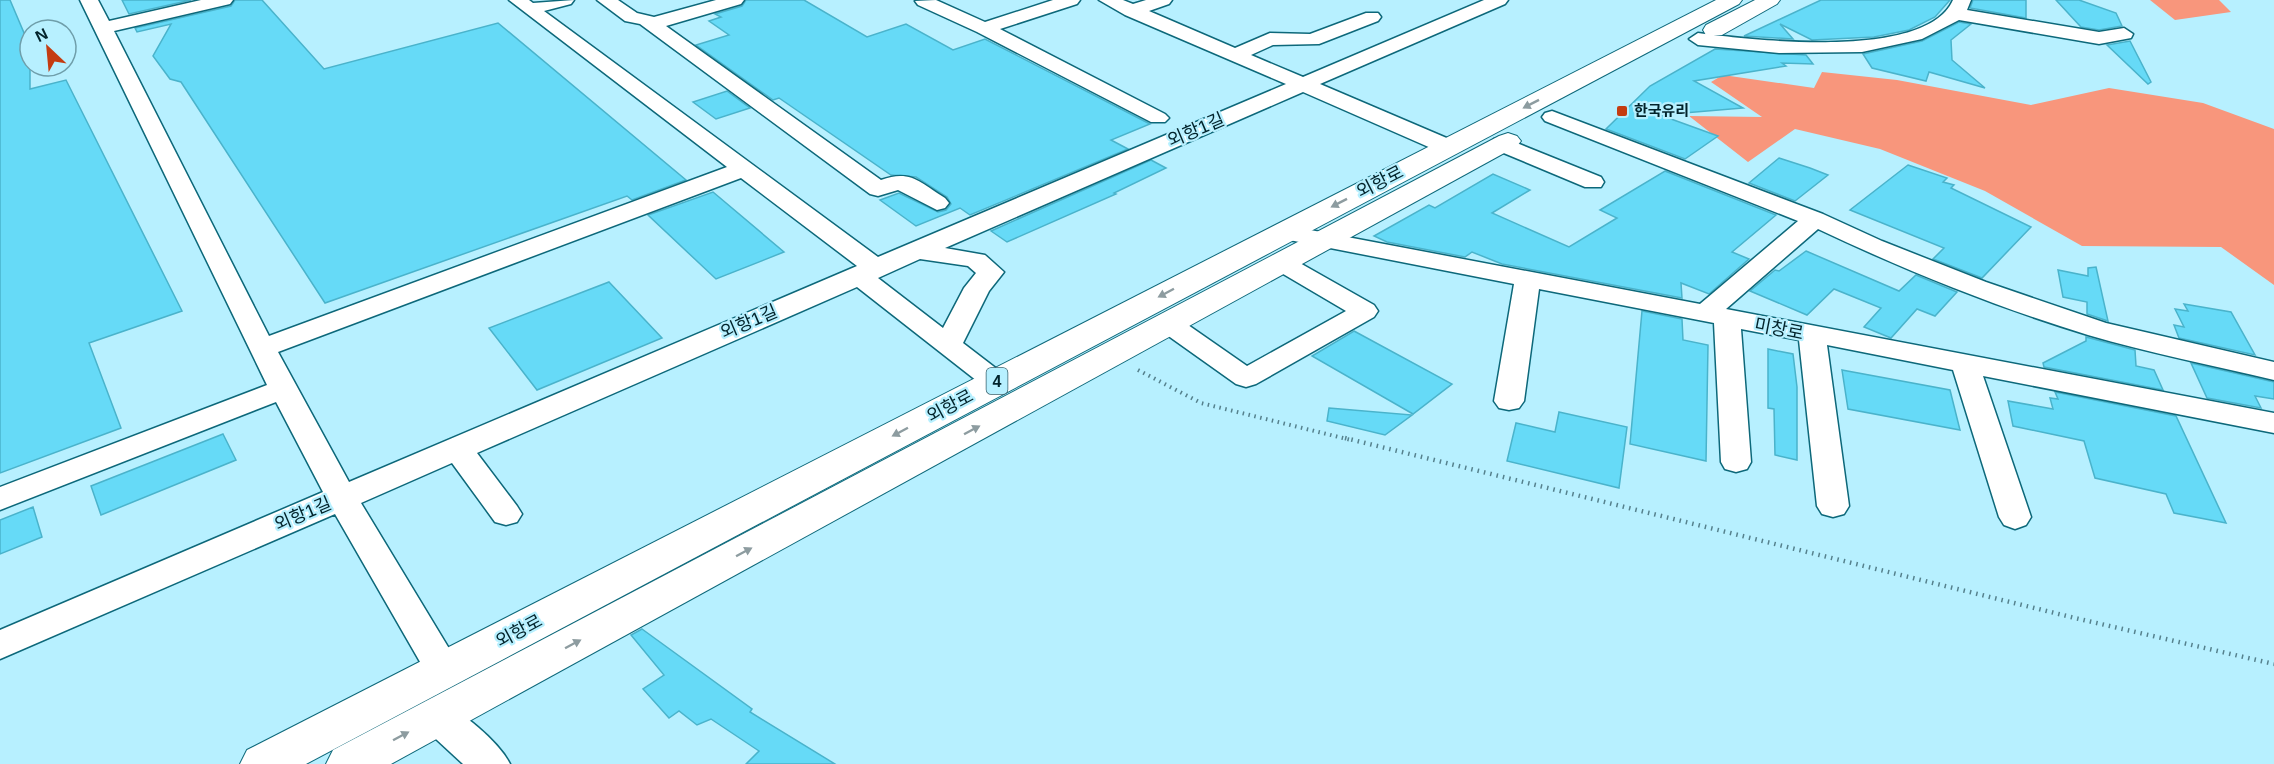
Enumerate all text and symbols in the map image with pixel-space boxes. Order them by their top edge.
north arrow [18,18,78,78]
text: N [33,25,51,45]
one-way arrow [1522,99,1539,109]
place label: 한국유리 [1634,102,1689,119]
marker: 한국유리 [1615,104,1629,118]
street label: 외항1길 [1165,109,1227,151]
street label: 외항로 [1353,162,1407,202]
one-way arrow [1330,198,1347,208]
one-way arrow [1157,288,1174,298]
street label: 외항1길 [718,301,780,343]
street label: 미창로 [1753,314,1805,344]
road number: 4 [986,368,1008,394]
street label: 외항로 [923,386,977,426]
one-way arrow [964,425,981,435]
one-way arrow [891,427,908,437]
street label: 외항1길 [272,493,334,535]
one-way arrow [736,547,753,557]
street label: 외항로 [492,611,546,651]
one-way arrow [564,639,581,649]
one-way arrow [393,731,410,741]

